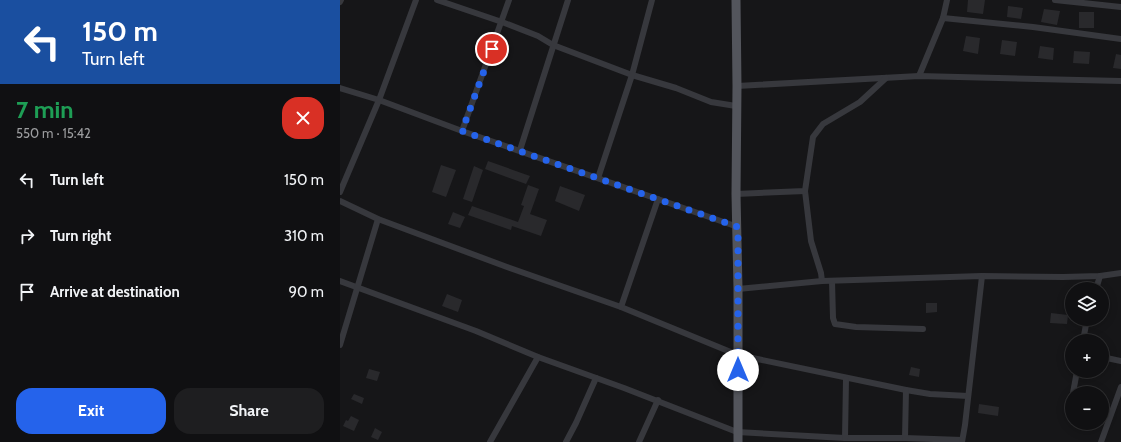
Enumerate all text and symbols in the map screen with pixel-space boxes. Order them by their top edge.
text: 150 m [82,14,158,48]
icon: left [16,16,68,68]
pin [475,32,509,66]
icon: arrive [481,38,503,60]
text: Turn left [82,48,145,70]
text: 7 min [16,95,74,124]
button: close [282,97,324,139]
text: 550 m · 15:42 [16,125,91,141]
icon: left [16,169,38,191]
text: Turn left [50,171,104,189]
text: 150 m [284,171,324,189]
icon: right [16,225,38,247]
text: Turn right [50,227,111,245]
text: 310 m [284,227,324,245]
icon: arrive [16,281,38,303]
map controls [1065,282,1109,430]
button: layers [1065,282,1109,326]
text: Arrive at destination [50,283,180,301]
text: 90 m [288,283,324,301]
button: + [1065,334,1109,378]
position arrow [717,349,759,391]
button: − [1065,386,1109,430]
button: Exit [16,388,166,434]
button: Share [174,388,324,434]

